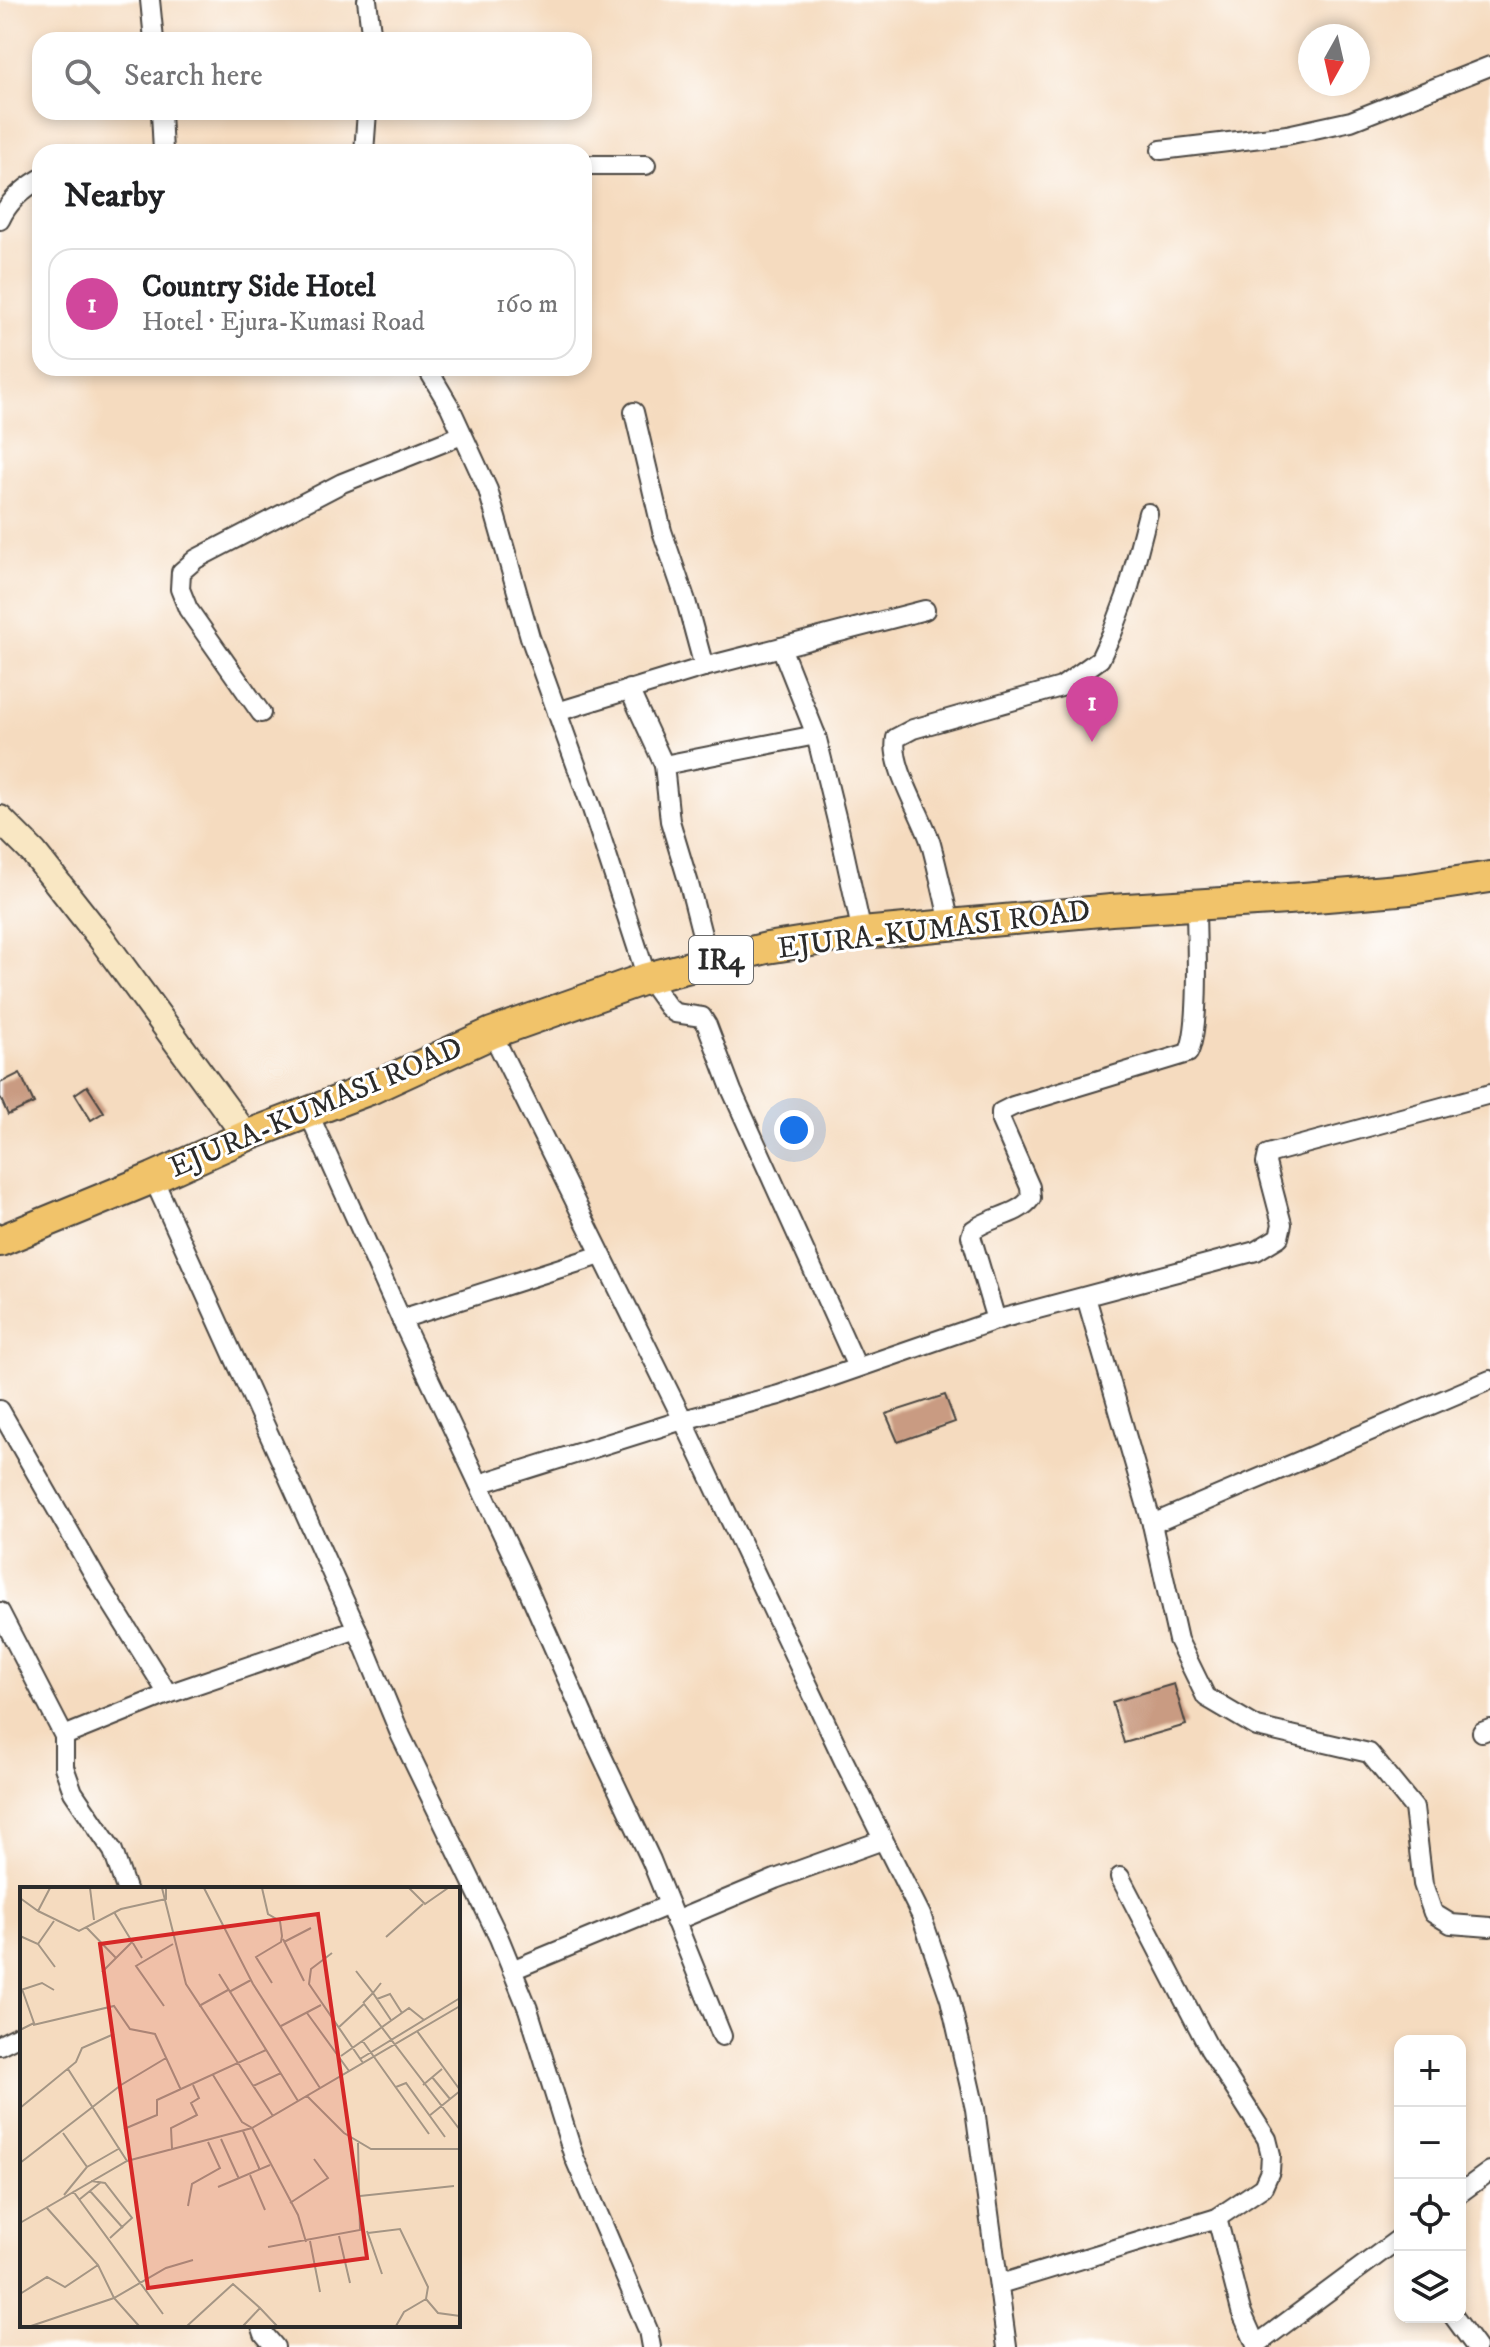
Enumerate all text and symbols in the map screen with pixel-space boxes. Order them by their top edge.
north arrow [1298,24,1370,96]
search box [32,32,592,120]
icon: search [60,54,104,98]
text: Search here [124,58,263,95]
text: Nearby [64,175,165,217]
text: Country Side Hotel [142,269,376,306]
text: 1 [87,288,97,321]
text: 160 m [496,288,558,321]
text: Hotel · Ejura-Kumasi Road [142,306,425,339]
pin: 1 [1066,676,1118,742]
street label: EJURA-KUMASI ROAD [775,892,1093,968]
road number: IR4 [689,936,753,984]
street label: EJURA-KUMASI ROAD [164,1029,468,1187]
your location [774,1110,814,1150]
inset map [20,1887,460,2327]
map controls [1394,2035,1466,2323]
button: + [1394,2035,1466,2107]
button: − [1394,2107,1466,2179]
button: locate [1394,2179,1466,2251]
button: layers [1394,2251,1466,2323]

